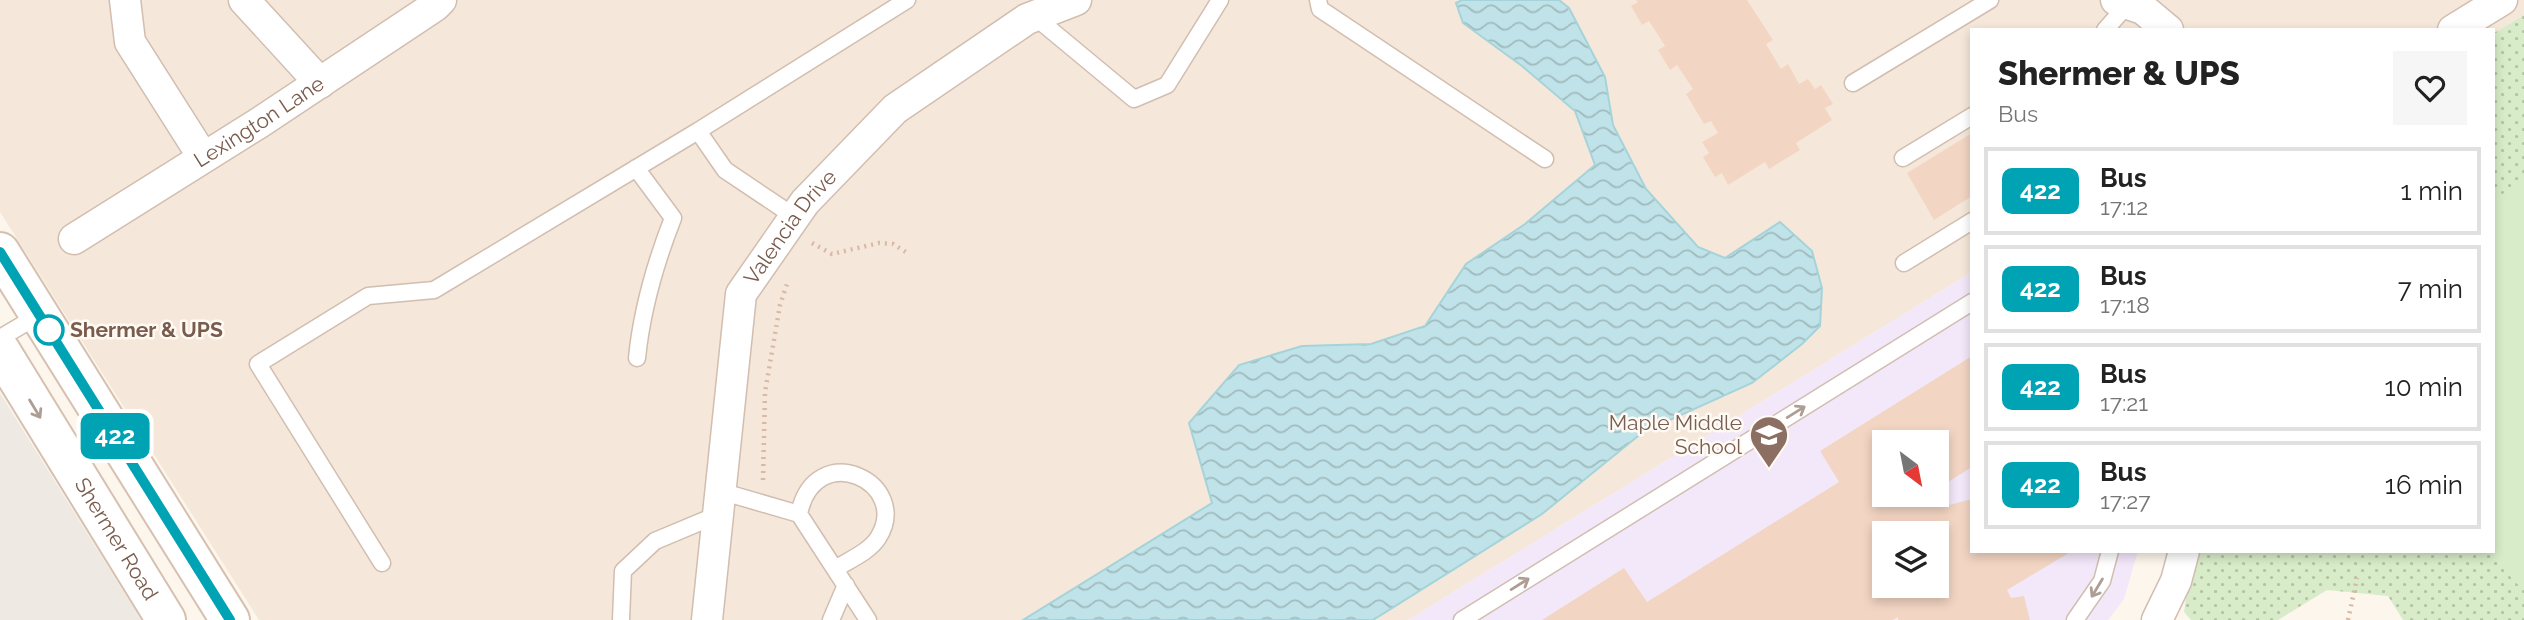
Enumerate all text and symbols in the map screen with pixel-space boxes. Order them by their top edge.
button: heart [2393,51,2467,125]
text: Shermer & UPS [1998,54,2240,93]
street label: Lexington Lane [189,70,328,173]
text: Bus [1998,100,2038,127]
text: Bus [2100,163,2147,193]
street label: Valencia Drive [738,164,842,289]
text: 422 [2020,176,2061,205]
text: 1 min [2401,176,2463,206]
text: 17:12 [2100,193,2148,220]
text: Bus [2100,261,2147,291]
text: 422 [2020,274,2061,303]
text: 7 min [2398,274,2463,304]
text: 17:18 [2100,291,2150,318]
marker: Shermer & UPS [34,315,64,345]
place label: Shermer & UPS [70,317,223,342]
text: Bus [2100,359,2147,389]
text: 422 [2020,372,2061,401]
text: 10 min [2385,372,2463,402]
text: 17:21 [2100,389,2148,416]
one-way arrow [29,398,43,418]
one-way arrow [1786,404,1805,419]
place label: Maple Middle School [1609,410,1742,459]
line badge: 422 [75,413,155,459]
school or university icon: Maple Middle School [1748,414,1790,469]
text: 422 [95,421,135,450]
north arrow [1872,430,1950,508]
map controls [1872,430,1949,598]
text: Bus [2100,457,2147,487]
text: 422 [2020,470,2061,499]
text: 16 min [2385,470,2463,500]
street label: Shermer Road [70,473,164,605]
text: 17:27 [2100,487,2151,514]
button: layers [1872,521,1949,598]
one-way arrow [1509,576,1529,590]
one-way arrow [2090,577,2104,597]

